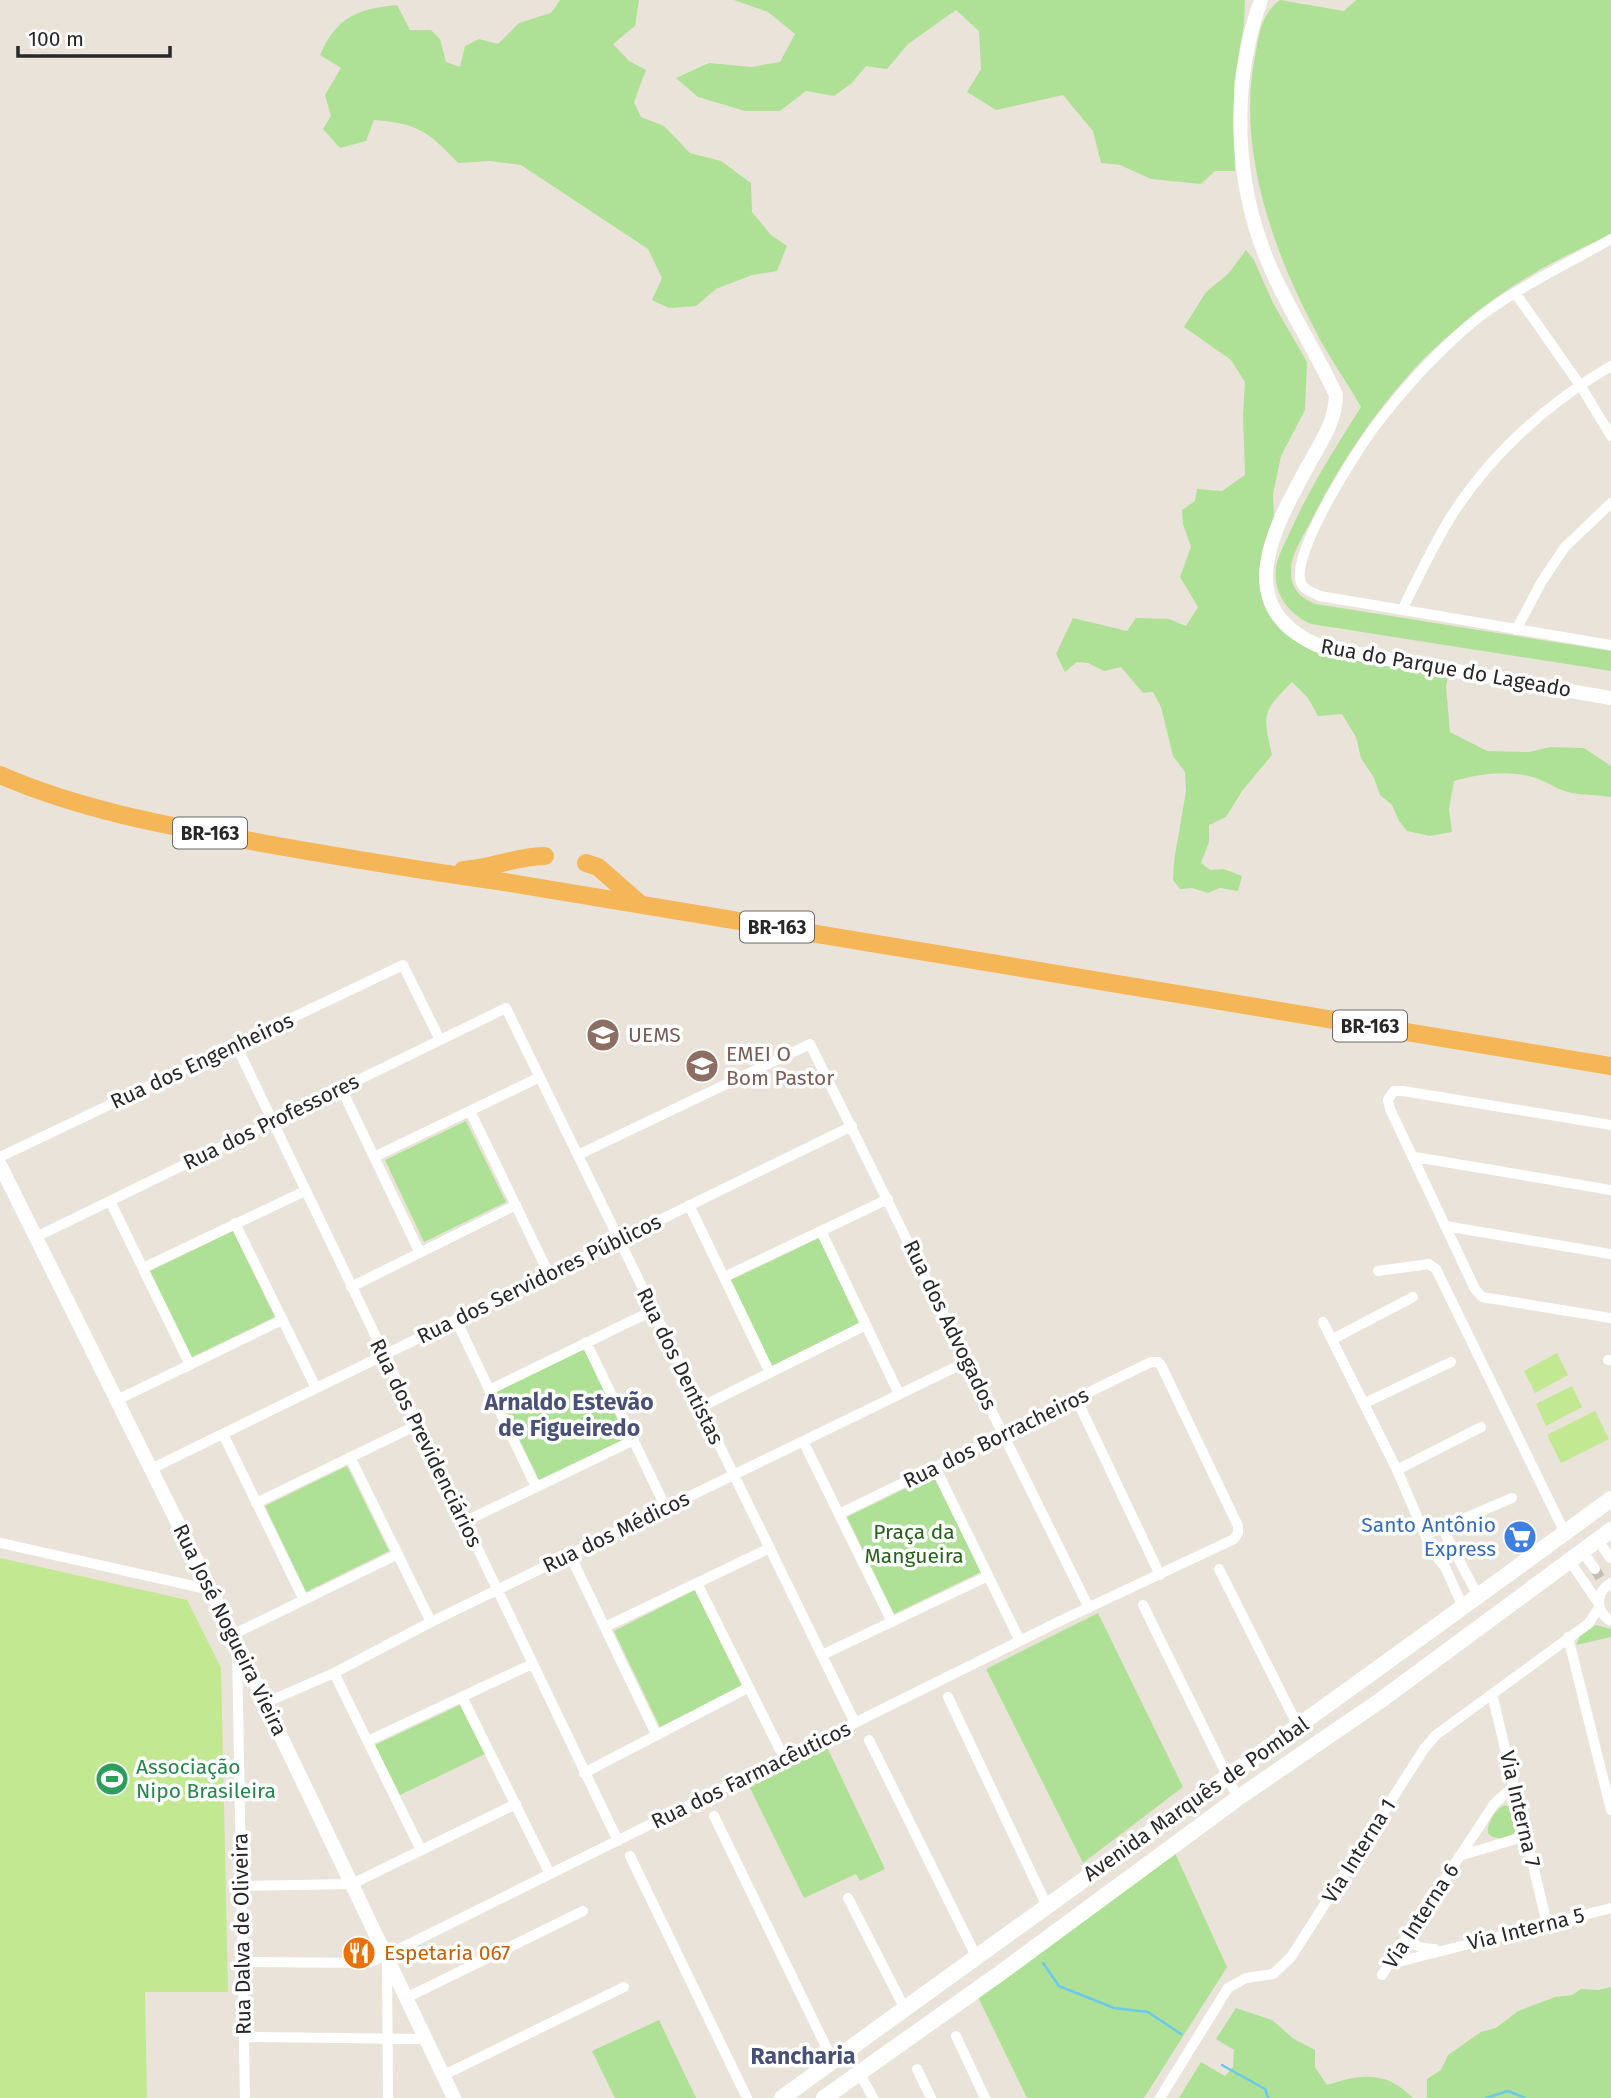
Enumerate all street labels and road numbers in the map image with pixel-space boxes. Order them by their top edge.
street label: Rua do Parque do Lageado [1319,633,1573,703]
road number: BR-163 [173,818,247,848]
road number: BR-163 [740,911,814,942]
street label: Rua dos Engenheiros [106,1007,298,1115]
road number: BR-163 [1333,1010,1407,1042]
street label: Rua dos Professores [179,1068,363,1176]
street label: Rua dos Servidores Públicos [413,1208,666,1350]
street label: Rua dos Advogados [898,1236,1002,1414]
street label: Rua dos Dentistas [631,1283,729,1449]
street label: Rua dos Previdenciários [364,1334,488,1552]
street label: Rua dos Borracheiros [899,1382,1093,1494]
street label: Rua dos Médicos [538,1485,694,1579]
street label: Rua José Nogueira Vieira [167,1520,293,1740]
street label: Avenida Marquês de Pombal [1078,1711,1314,1887]
street label: Rua dos Farmacêuticos [647,1715,855,1835]
street label: Via Interna 7 [1494,1748,1546,1870]
street label: Via Interna 1 [1317,1794,1401,1908]
street label: Rua Dalva de Oliveira [227,1833,257,2035]
street label: Via Interna 6 [1377,1858,1465,1974]
street label: Via Interna 5 [1465,1902,1587,1956]

